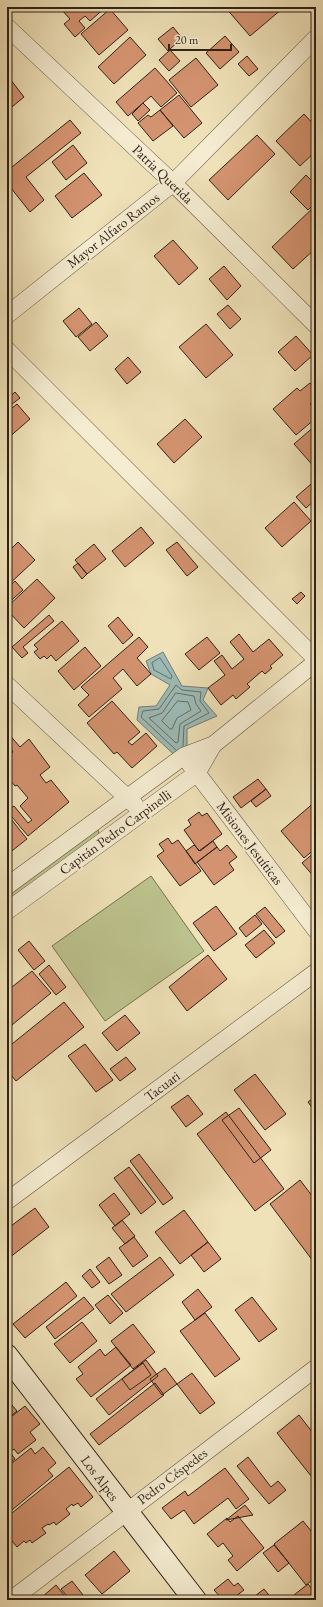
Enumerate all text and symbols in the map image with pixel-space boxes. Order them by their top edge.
scale bar [169,26,231,52]
text: 20 m [175,32,199,48]
street label: Patria Querida [129,140,198,208]
street label: Mayor Alfaro Ramos [63,188,163,272]
street label: Capitán Pedro Carpinelli [55,785,175,879]
street label: Misiones Jesuíticas [213,798,288,889]
street label: Tacuari [141,1066,184,1105]
street label: Pedro Céspedes [133,1443,211,1508]
street label: Los Alpes [77,1452,123,1505]

